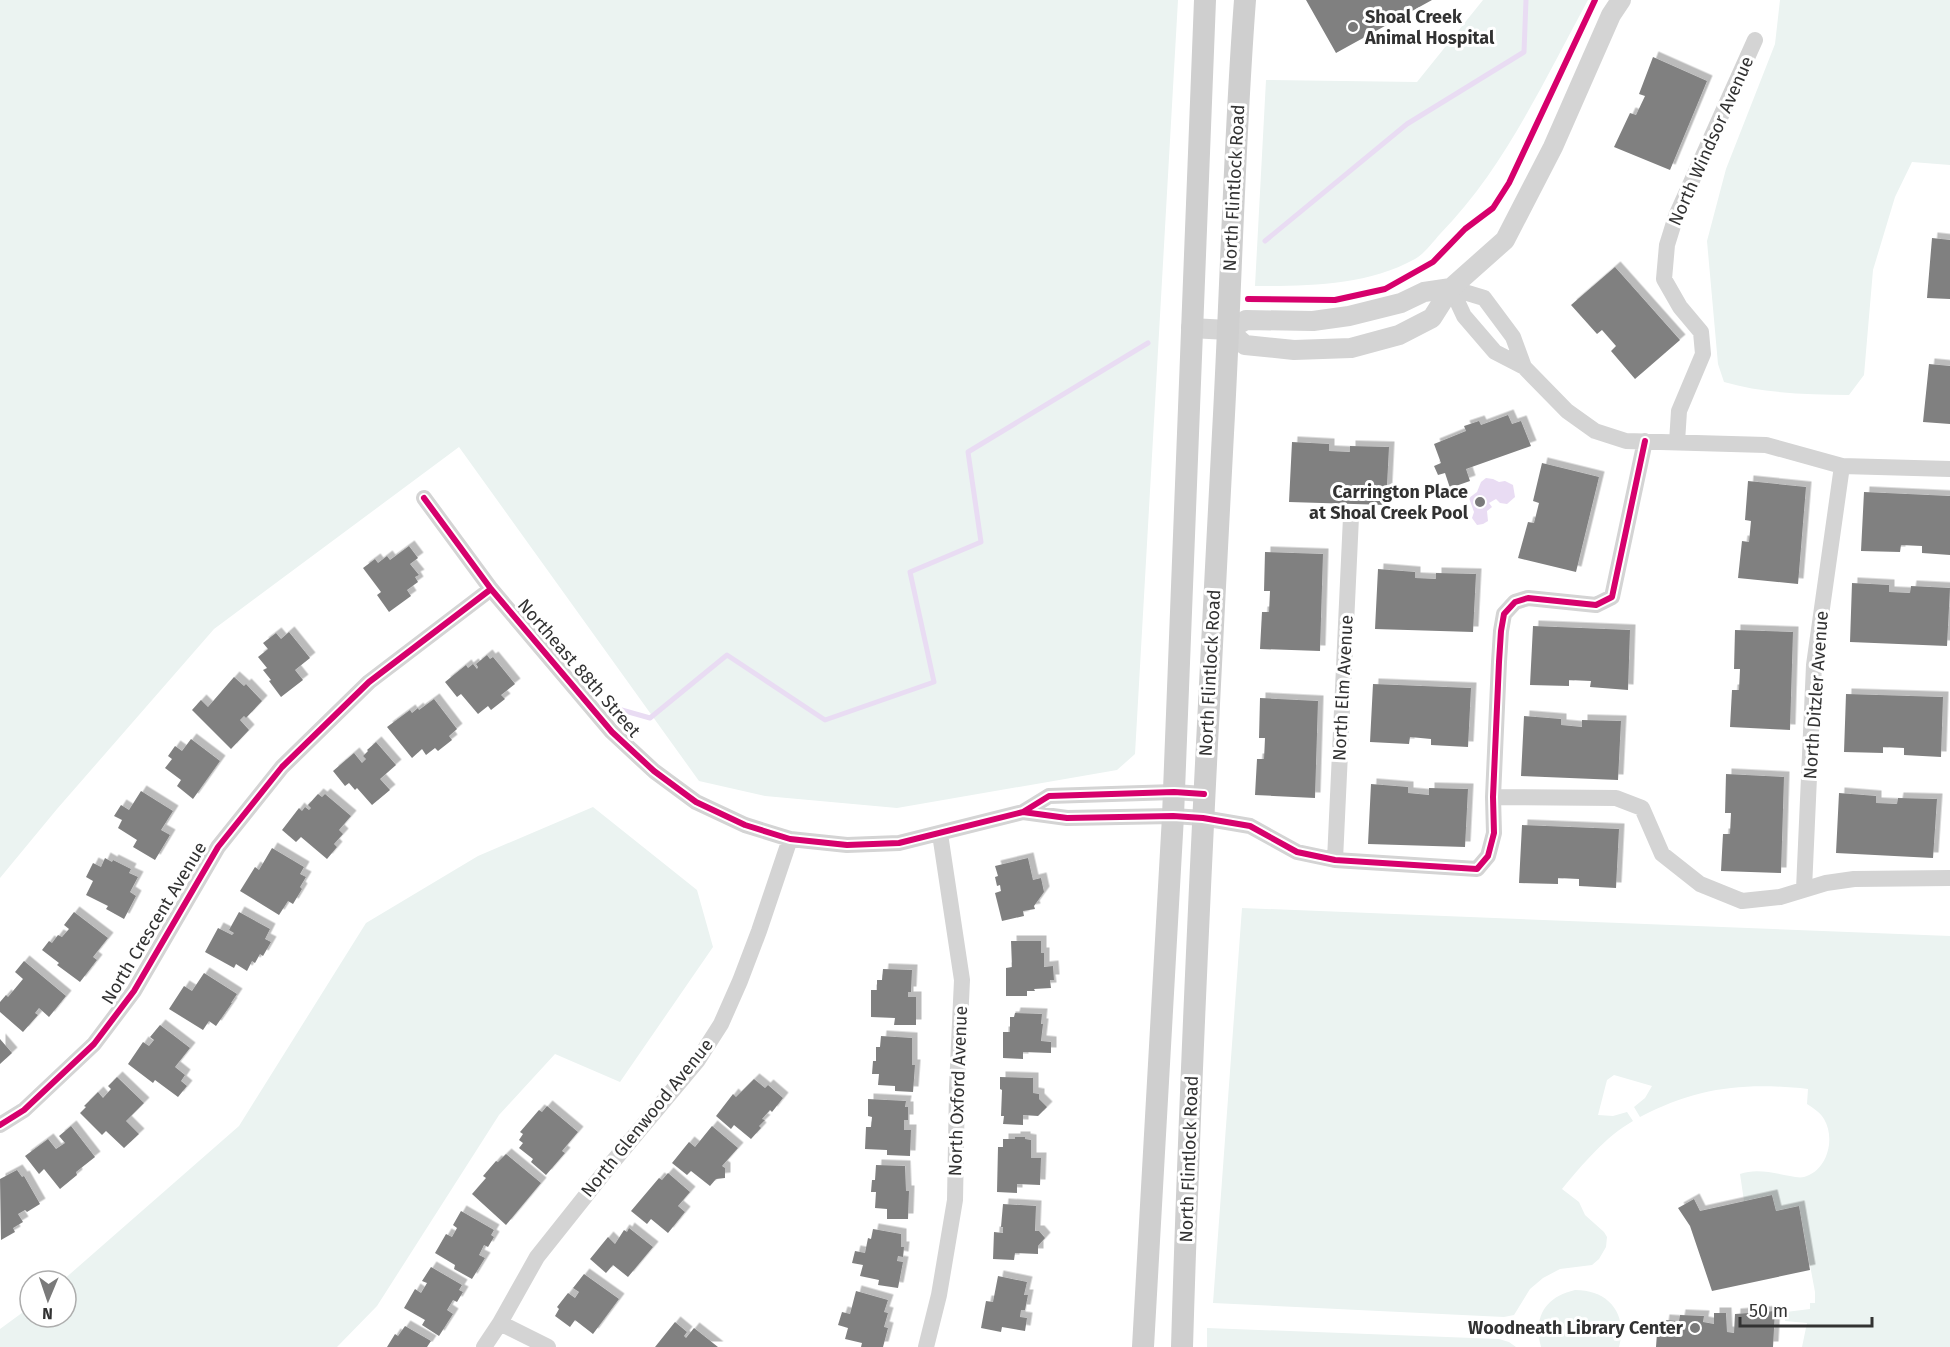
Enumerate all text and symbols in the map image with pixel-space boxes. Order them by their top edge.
place label: Shoal Creek Animal Hospital [1364,6,1495,49]
marker: Shoal Creek Animal Hospital [1346,20,1360,34]
street label: North Windsor Avenue [1664,53,1758,229]
street label: North Flintlock Road [1219,104,1249,272]
place label: Carrington Place at Shoal Creek Pool [1309,481,1469,524]
marker: Carrington Place at Shoal Creek Pool [1473,495,1487,509]
street label: North Flintlock Road [1195,589,1225,757]
street label: Northeast 88th Street [513,594,645,742]
street label: North Ditzler Avenue [1799,610,1833,780]
street label: North Elm Avenue [1328,614,1358,762]
street label: North Crescent Avenue [97,838,211,1008]
street label: North Oxford Avenue [944,1005,972,1177]
street label: North Glenwood Avenue [576,1034,718,1202]
street label: North Flintlock Road [1175,1075,1203,1243]
north arrow [18,1269,78,1329]
scale bar [1740,1290,1872,1328]
text: 50 m [1749,1300,1788,1322]
text: N [42,1304,53,1323]
place label: Woodneath Library Center [1468,1317,1684,1339]
marker: Woodneath Library Center [1688,1321,1702,1335]

